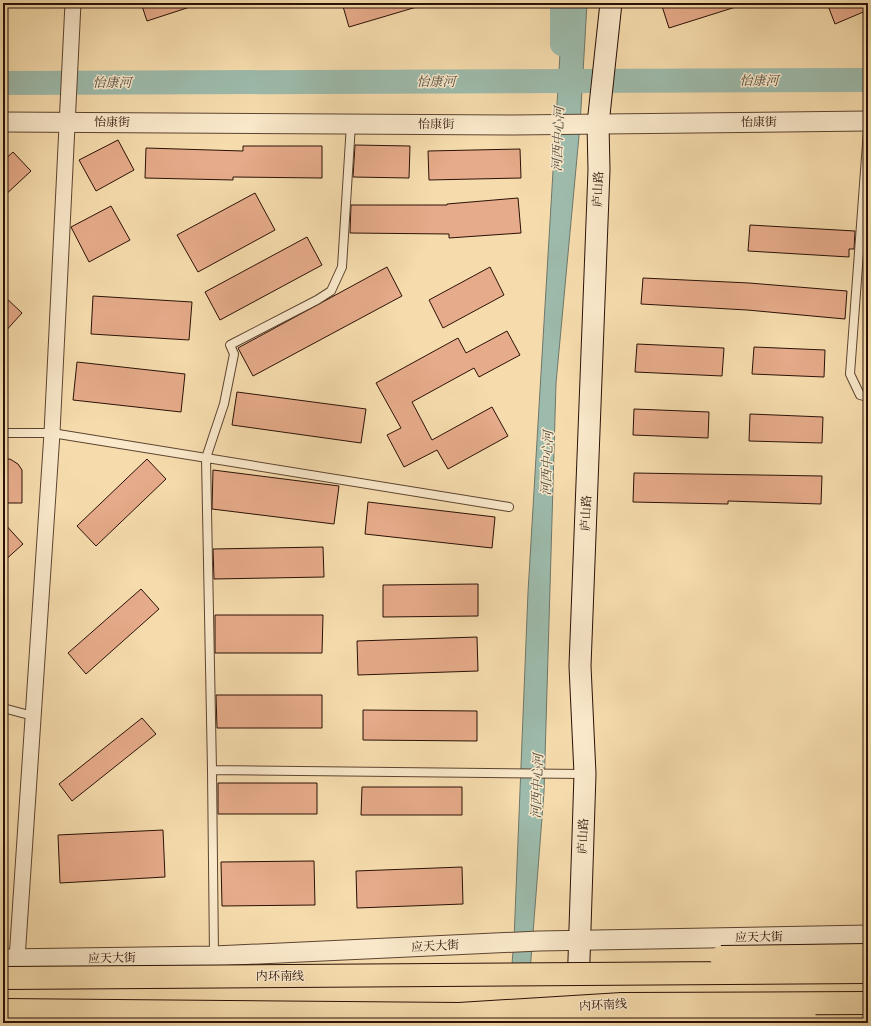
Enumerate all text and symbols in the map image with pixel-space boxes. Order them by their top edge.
water label: 怡康河 [739,73,780,88]
water label: 怡康河 [416,74,457,89]
water label: 怡康河 [92,75,133,90]
water label: 河西中心河 [549,104,567,172]
street label: 怡康街 [94,115,131,129]
street label: 怡康街 [741,115,778,129]
street label: 怡康街 [418,117,455,131]
street label: 庐山路 [590,171,606,207]
water label: 河西中心河 [538,428,556,496]
street label: 庐山路 [578,495,594,531]
water label: 河西中心河 [528,751,546,819]
street label: 庐山路 [575,818,591,854]
street label: 应天大街 [735,930,784,944]
street label: 应天大街 [411,938,460,954]
street label: 应天大街 [88,951,137,965]
street label: 内环南线 [256,969,304,983]
street label: 内环南线 [579,997,627,1013]

